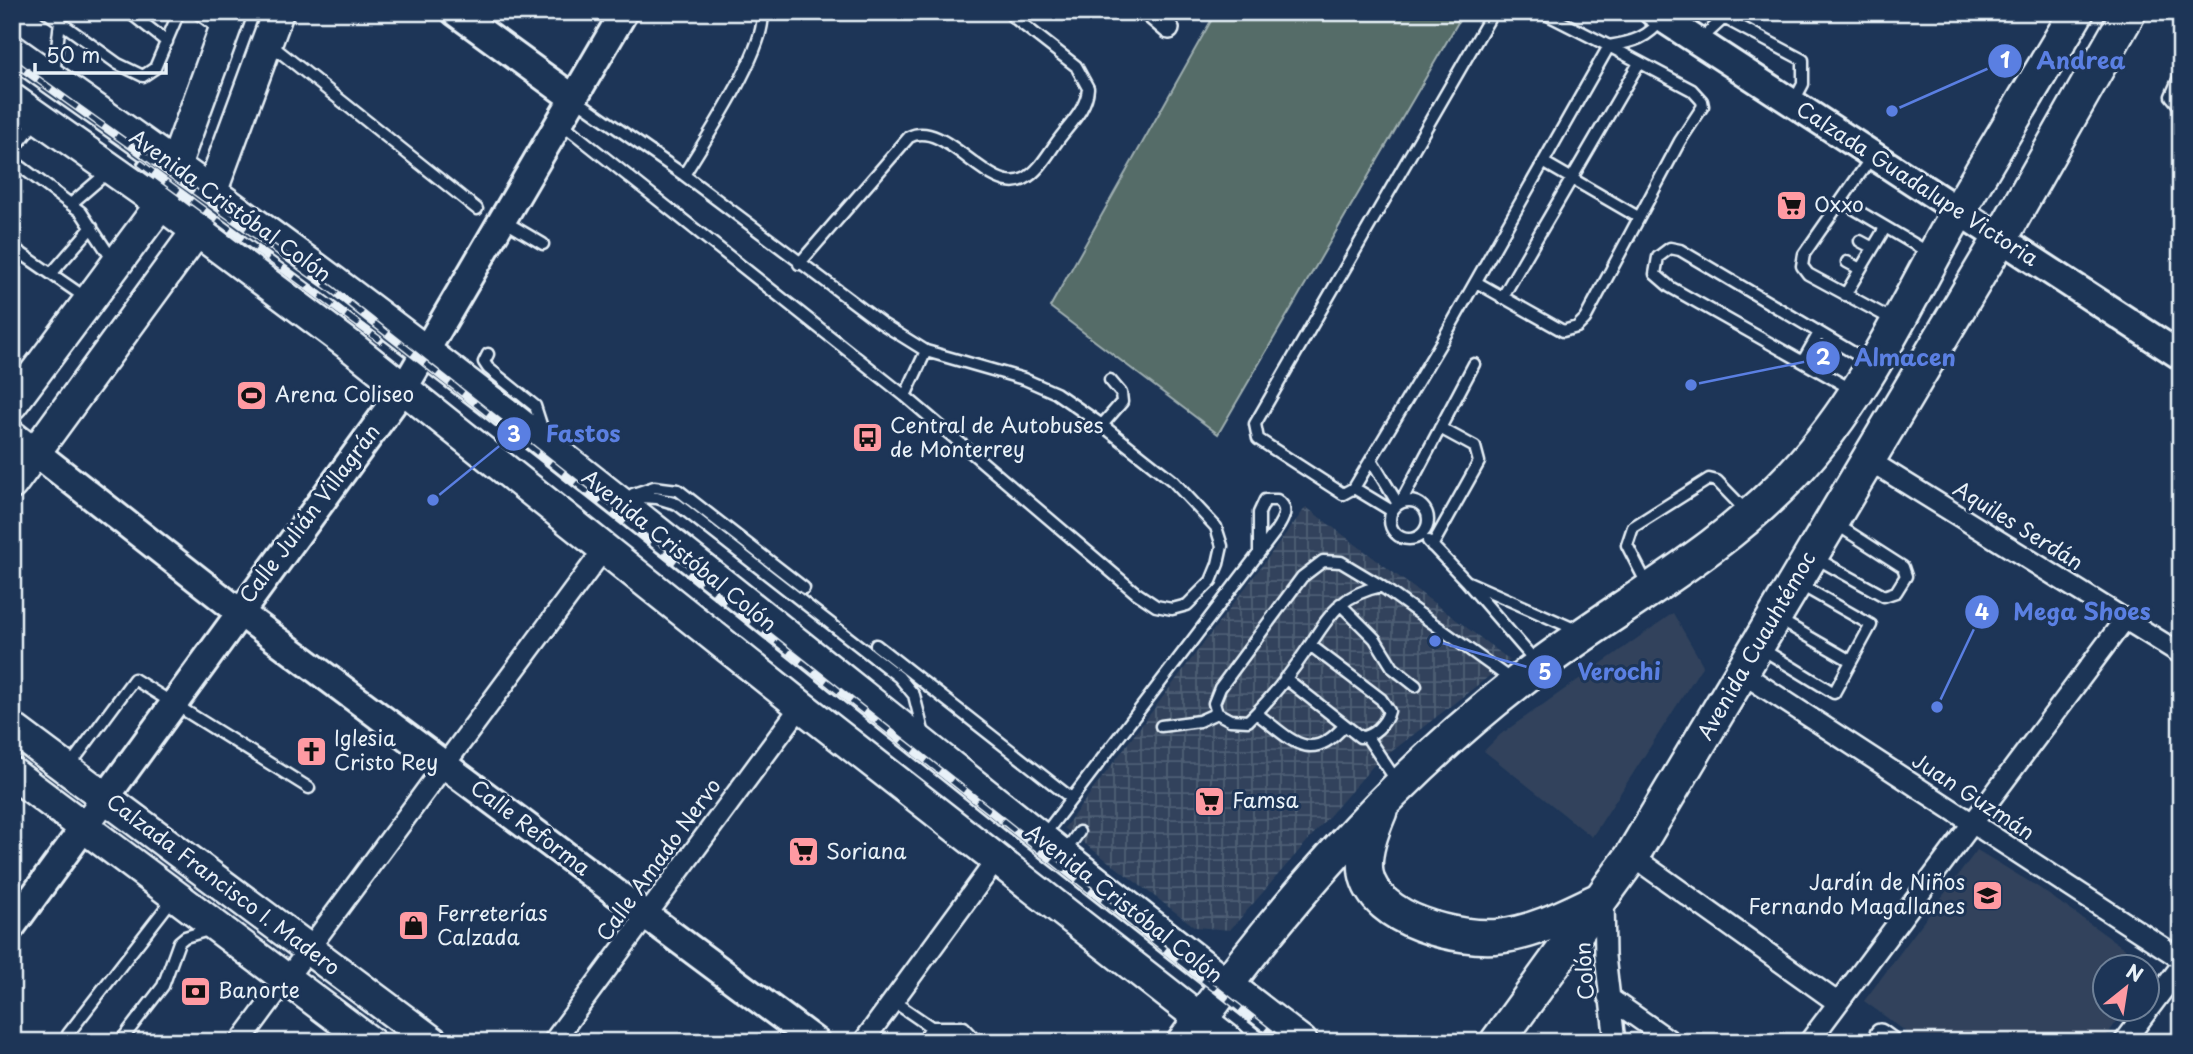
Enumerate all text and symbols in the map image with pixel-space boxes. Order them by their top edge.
scale bar [35,32,166,76]
text: 50 m [46,38,100,70]
callout: Andrea [1988,39,2140,83]
text: Andrea [2037,42,2125,77]
text: 1 [2000,43,2010,75]
street label: Calzada Guadalupe Victoria [1791,92,2046,273]
street label: Avenida Cristóbal Colón [124,120,339,289]
place label: Oxxo [1814,187,1864,219]
supermarket icon: Oxxo [1774,188,1808,222]
callout: Almacen [1805,336,1970,380]
text: Almacen [1854,339,1956,374]
text: 2 [1816,340,1831,372]
place label: Arena Coliseo [275,377,414,409]
sports icon: Arena Coliseo [235,378,269,412]
place label: Central de Autobuses de Monterrey [890,408,1104,464]
callout: Fastos [497,412,634,456]
text: Fastos [546,415,620,450]
street label: Calle Julián Villagrán [230,416,387,609]
text: 3 [507,417,521,449]
bus stop icon: Central de Autobuses de Monterrey [850,421,884,455]
street label: Avenida Cristóbal Colón [576,461,785,638]
street label: Aquiles Serdán [1948,472,2090,577]
street label: Avenida Cuauhtémoc [1688,545,1822,745]
callout: Mega Shoes [1964,590,2164,634]
text: Mega Shoes [2013,593,2151,628]
text: 4 [1975,595,1989,627]
callout: Verochi [1528,650,1674,694]
text: Verochi [1577,653,1661,688]
text: 5 [1538,655,1552,687]
place label: Iglesia Cristo Rey [334,721,438,777]
church icon: Iglesia Cristo Rey [294,734,328,768]
street label: Juan Guzmán [1906,744,2042,847]
street label: Calle Reforma [465,771,599,883]
street label: Calle Amado Nervo [587,771,728,947]
place label: Famsa [1232,783,1299,815]
supermarket icon: Famsa [1192,784,1226,818]
street label: Calzada Francisco I. Madero [100,785,348,982]
street label: Avenida Cristóbal Colón [1020,815,1231,990]
place label: Soriana [826,834,907,866]
supermarket icon: Soriana [786,835,820,869]
place label: Jardín de Niños Fernando Magallanes [1748,865,1965,921]
school or university icon: Jardín de Niños Fernando Magallanes [1971,878,2005,912]
place label: Ferreterías Calzada [437,896,547,952]
shop icon: Ferreterías Calzada [397,909,431,943]
street label: Colón [1565,941,1601,1001]
north arrow [2092,953,2162,1023]
text: N [2121,957,2149,988]
place label: Banorte [218,973,300,1005]
bank icon: Banorte [178,974,212,1008]

